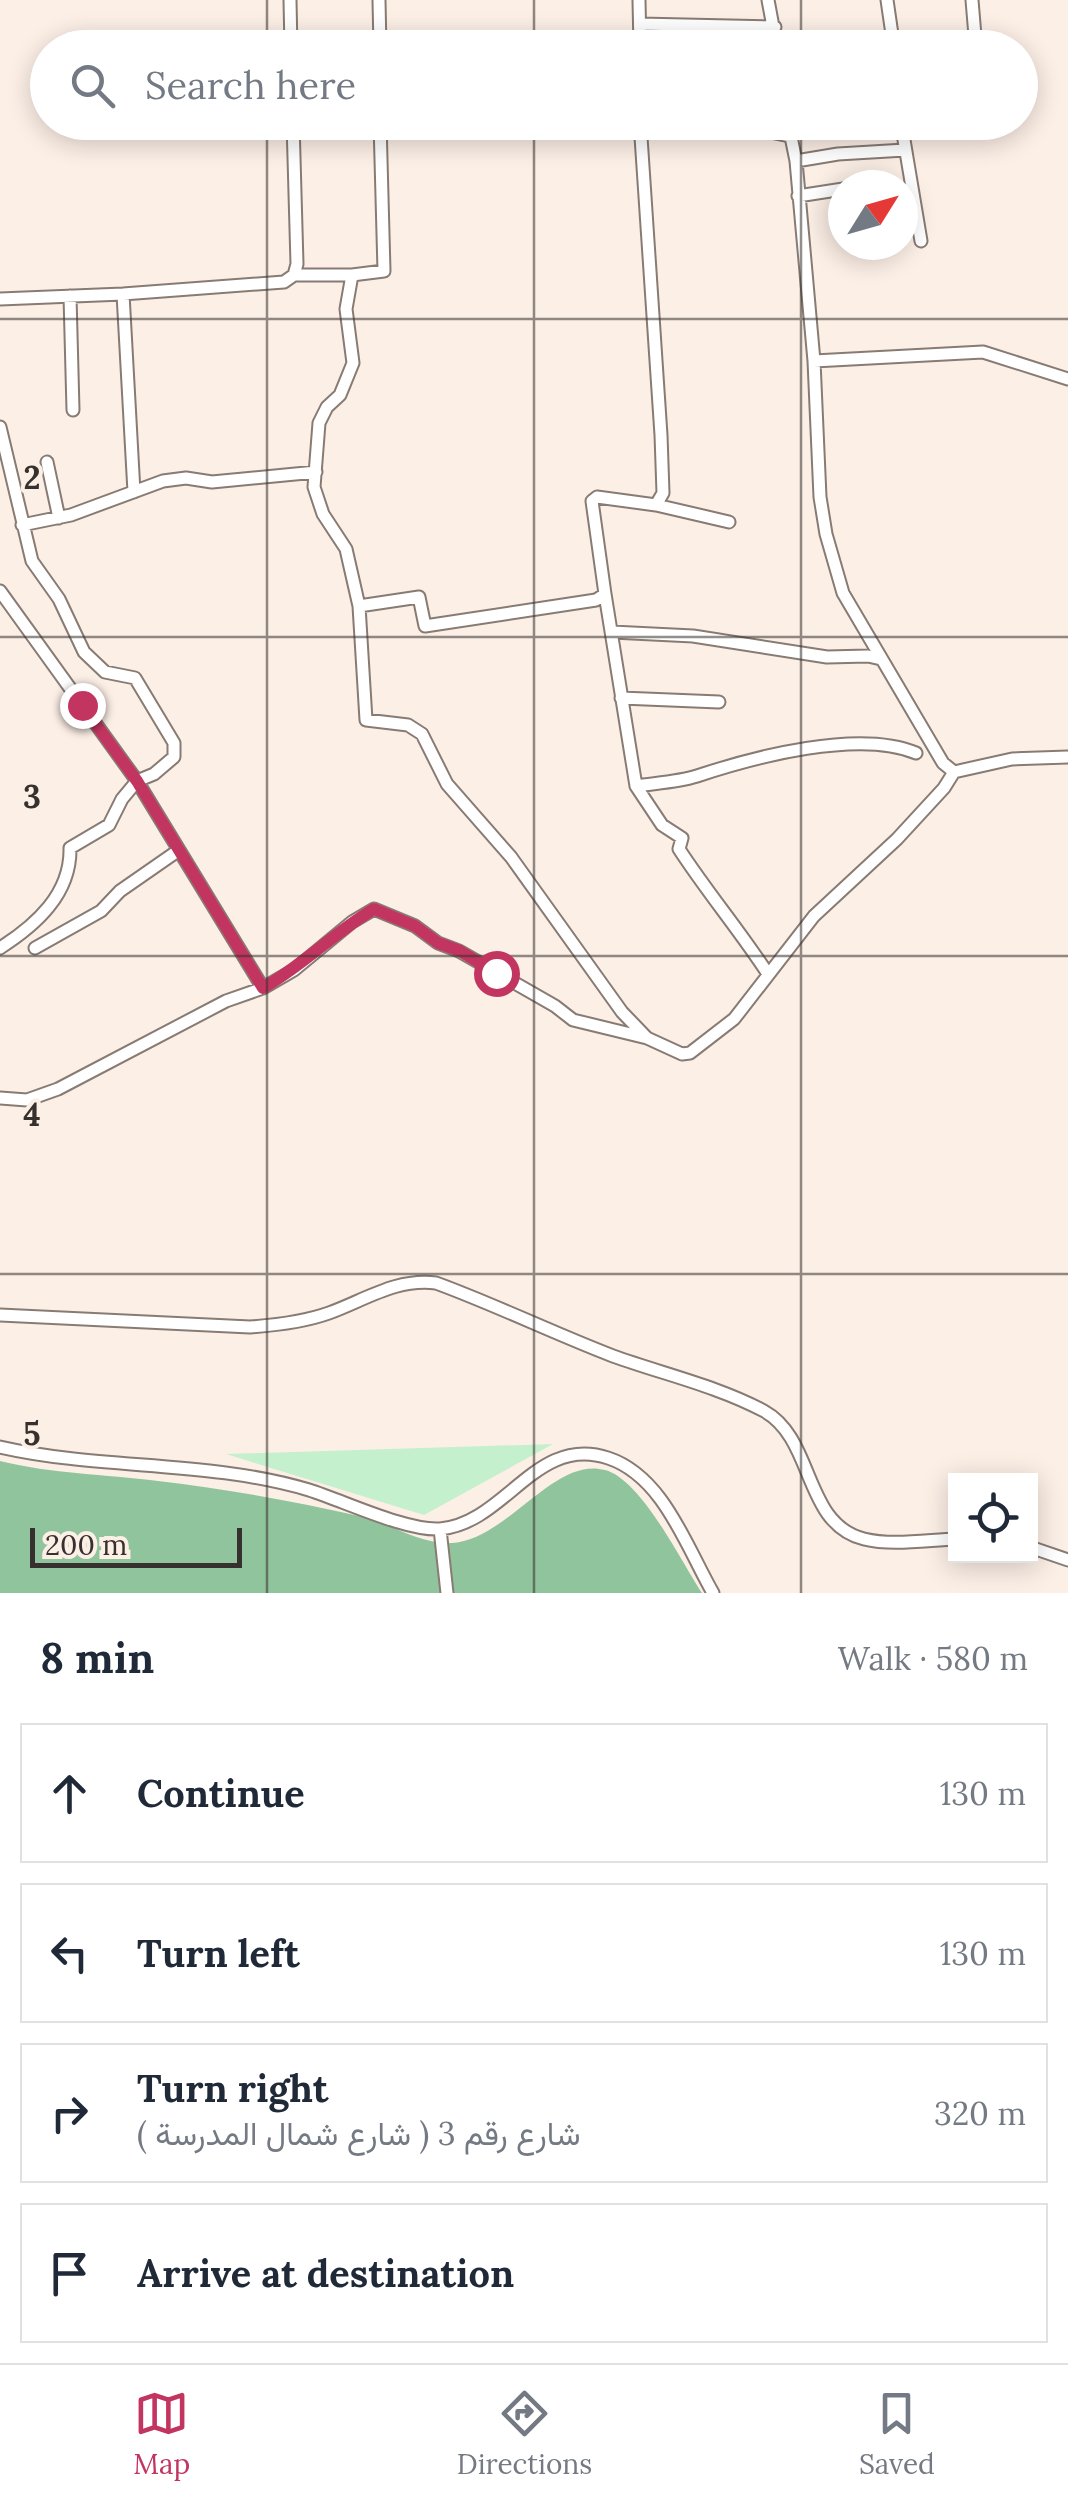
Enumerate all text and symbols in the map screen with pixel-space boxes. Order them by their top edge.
search box [30,30,1038,140]
icon: search [65,58,120,113]
text: Search here [145,61,356,109]
north arrow [828,170,918,260]
text: 2 [23,457,41,498]
route end [60,683,106,729]
text: 3 [23,776,41,817]
route start [474,951,520,997]
text: 4 [23,1094,41,1135]
text: 5 [23,1413,41,1454]
map controls [948,1473,1038,1563]
button: locate [948,1473,1038,1563]
scale bar [30,1523,242,1568]
text: 200 m [45,1527,127,1563]
text: 8 min [40,1631,154,1685]
text: Walk · 580 m [838,1638,1028,1679]
icon: ahead [42,1766,97,1821]
text: Continue [137,1769,305,1817]
text: 130 m [940,1773,1026,1814]
icon: left [42,1926,97,1981]
text: Turn left [137,1929,300,1977]
text: 130 m [940,1933,1026,1974]
text: Turn right [137,2064,328,2112]
icon: right [42,2086,97,2141]
text: 320 m [934,2093,1026,2134]
text: شارع رقم 3 ( شارع شمال المدرسة ) [137,2113,580,2154]
icon: arrive [42,2246,97,2301]
text: Arrive at destination [137,2249,514,2297]
tab: Map [133,2386,190,2482]
tab: Directions [457,2386,592,2482]
tab: Saved [859,2386,935,2482]

